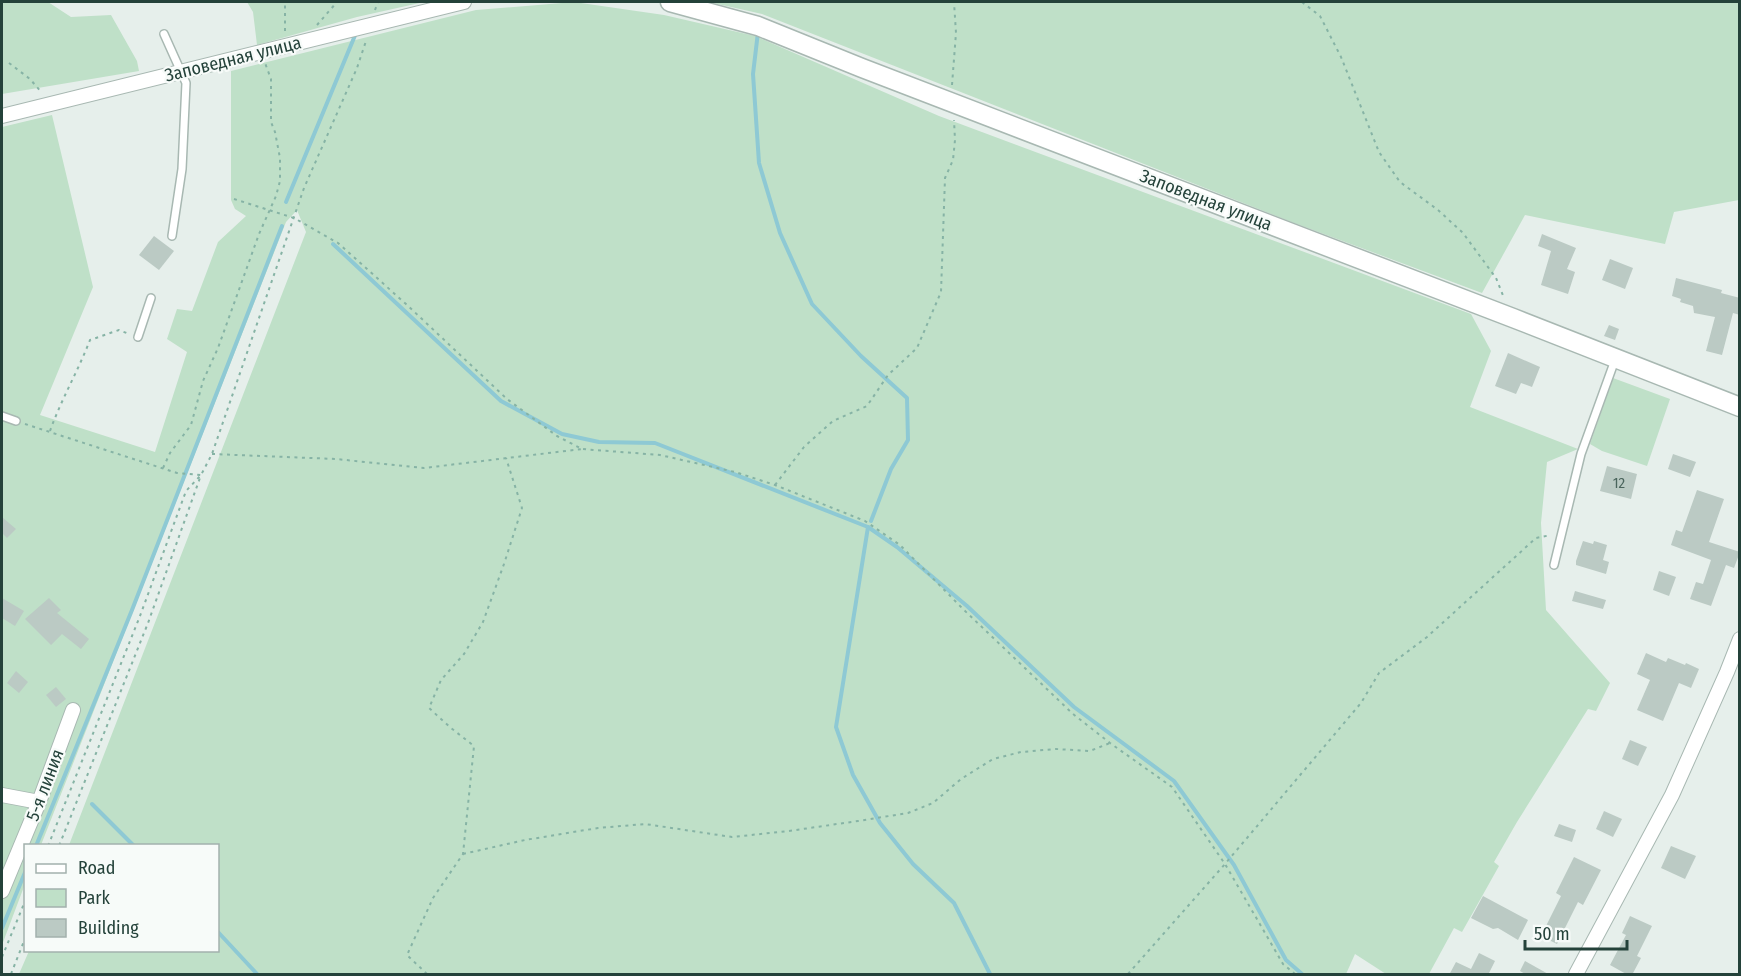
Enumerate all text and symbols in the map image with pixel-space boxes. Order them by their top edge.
street label: Заповедная улица [163,31,304,87]
street label: Заповедная улица [1137,165,1275,235]
house number: 12 [1613,474,1626,492]
street label: 5-я линия [21,746,69,824]
legend [24,844,219,952]
text: Road [78,857,115,879]
text: Park [78,887,111,909]
scale bar [1525,913,1627,951]
text: Building [78,917,139,939]
text: 50 m [1534,923,1570,945]

